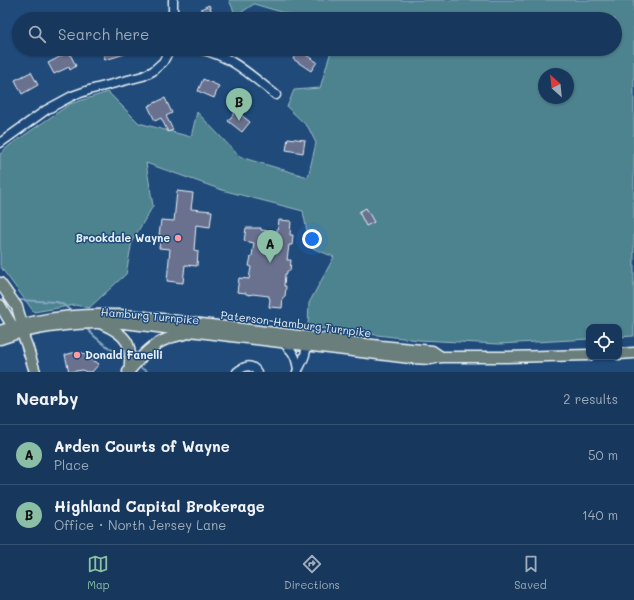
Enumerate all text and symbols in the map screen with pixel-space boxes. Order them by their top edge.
search box [12,12,622,56]
icon: search [26,23,48,45]
text: Search here [58,24,149,44]
north arrow [538,68,574,104]
pin: B [226,88,252,121]
your location [302,229,322,249]
place label: Brookdale Wayne [75,230,170,245]
pin: A [257,230,283,263]
marker: Brookdale Wayne [173,233,183,243]
street label: Hamburg Turnpike [100,304,200,327]
street label: Paterson-Hamburg Turnpike [220,307,373,340]
map controls [586,324,622,360]
button: locate [586,324,622,360]
place label: Donald Fanelli [85,347,163,362]
marker: Donald Fanelli [72,350,82,360]
text: Nearby [16,387,78,409]
text: 2 results [563,390,618,407]
text: Arden Courts of Wayne [54,436,230,456]
text: A [24,446,34,463]
text: 50 m [588,446,618,463]
text: Place [54,456,89,473]
text: Highland Capital Brokerage [54,496,265,516]
text: B [25,506,33,523]
text: 140 m [582,506,618,523]
text: Office · North Jersey Lane [54,516,226,533]
tab: Map [87,553,110,592]
tab: Directions [284,553,340,592]
tab: Saved [514,553,547,592]

